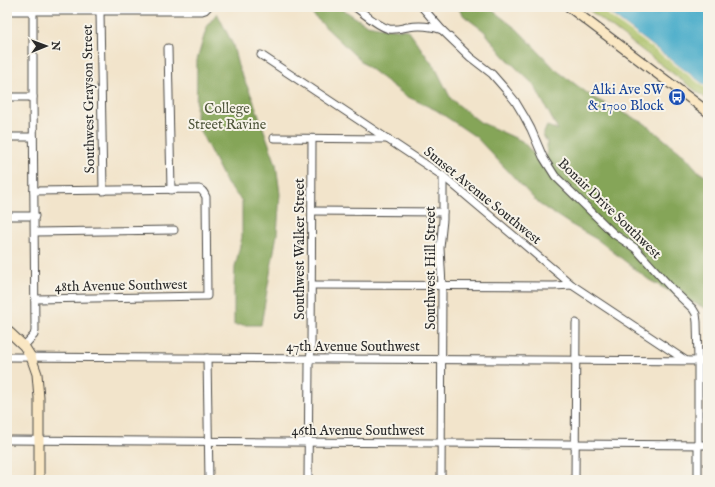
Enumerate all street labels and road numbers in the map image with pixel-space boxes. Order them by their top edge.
street label: Southwest Grayson Street [79,24,99,174]
street label: Sunset Avenue Southwest [420,143,545,249]
street label: Bonair Drive Southwest [554,155,665,263]
street label: Southwest Walker Street [291,178,309,320]
street label: Southwest Hill Street [422,206,440,330]
street label: 48th Avenue Southwest [54,276,188,296]
street label: 47th Avenue Southwest [286,338,420,356]
street label: 46th Avenue Southwest [291,422,425,440]

